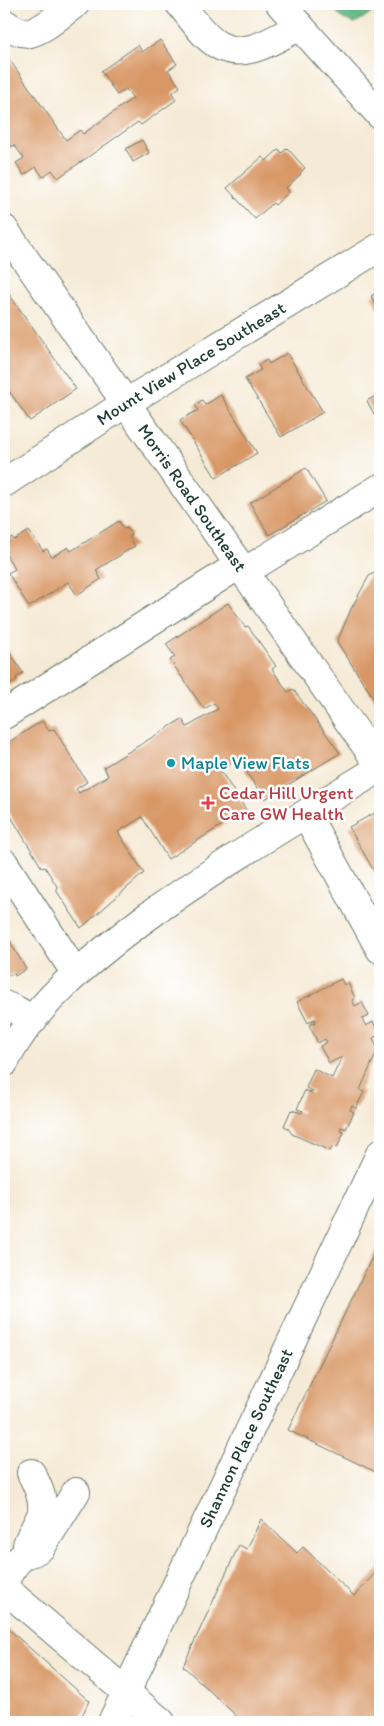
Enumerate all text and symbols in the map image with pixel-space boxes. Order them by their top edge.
street label: Mount View Place Southeast [92,297,290,430]
street label: Morris Road Southeast [133,420,252,576]
place label: Maple View Flats [181,752,310,774]
marker: Maple View Flats [165,757,177,769]
place label: Cedar Hill Urgent Care GW Health [219,782,354,825]
marker: Cedar Hill Urgent Care GW Health [201,796,215,810]
street label: Shannon Place Southeast [194,1345,298,1531]

